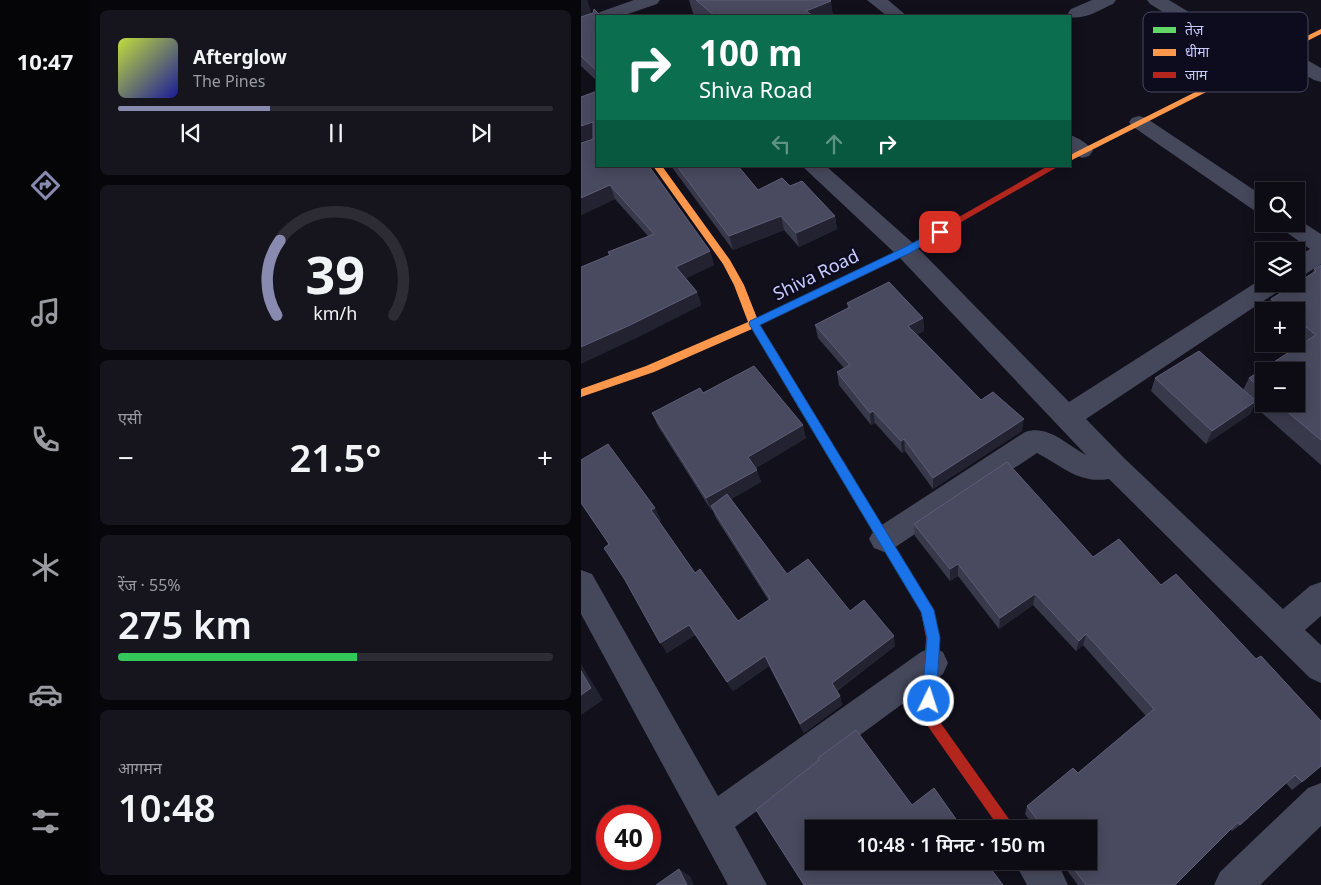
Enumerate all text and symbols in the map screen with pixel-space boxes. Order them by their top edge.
legend [1143,12,1308,92]
text: तेज़ [1185,20,1204,39]
text: 100 m [699,29,802,76]
icon: right [616,35,681,100]
text: धीमा [1185,42,1210,61]
text: Afterglow [193,44,287,70]
text: 10:47 [17,46,73,76]
text: जाम [1185,65,1208,84]
text: The Pines [193,70,265,92]
text: Shiva Road [699,74,812,104]
icon: previous [177,119,205,147]
icon: pause [322,119,350,147]
icon: next [467,119,495,147]
icon: left [767,130,795,158]
icon: ahead [820,130,848,158]
icon: right [873,130,901,158]
icon: directions [28,168,63,203]
map controls [1255,182,1305,412]
button: search [1255,182,1305,232]
pin [919,211,961,253]
icon: arrive [926,218,954,246]
text: 39 [306,238,365,309]
button: layers [1255,242,1305,292]
street label: Shiva Road [769,243,863,305]
icon: music [28,295,63,330]
text: km/h [314,301,357,325]
button: + [1255,302,1305,352]
button: − [1255,362,1305,412]
text: एसी [118,407,142,429]
icon: phone [28,422,63,457]
text: 21.5° [290,431,381,483]
text: − [118,438,134,476]
text: + [537,438,553,476]
icon: climate [28,550,63,585]
text: रेंज · 55% [118,574,181,596]
text: 275 km [118,598,252,650]
position arrow [902,674,954,726]
icon: car [28,677,63,712]
text: आगमन [118,757,162,779]
text: 10:48 [118,781,215,833]
icon: filters [28,804,63,839]
speed limit sign: 40 [596,805,661,870]
text: 10:48 · 1 मिनट · 150 m [856,832,1046,858]

